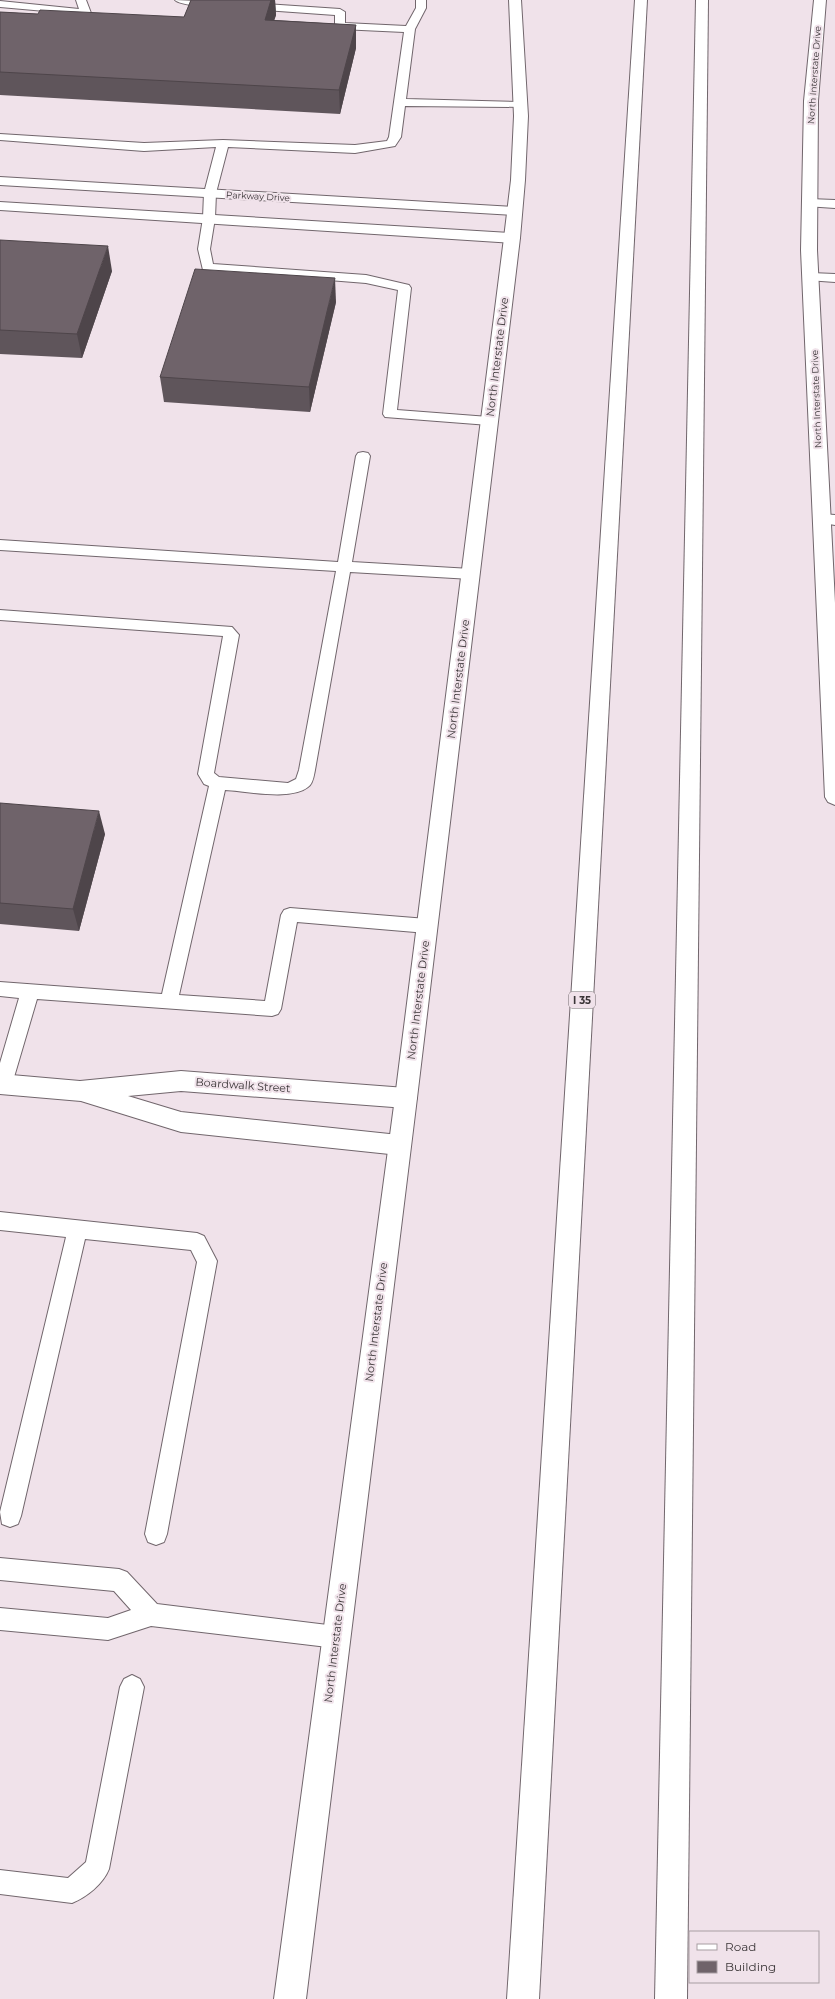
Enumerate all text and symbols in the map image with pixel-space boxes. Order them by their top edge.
street label: North Interstate Drive [805,25,823,124]
street label: Parkway Drive [226,189,291,203]
street label: North Interstate Drive [483,296,511,417]
street label: North Interstate Drive [809,349,823,448]
street label: North Interstate Drive [444,618,472,739]
street label: North Interstate Drive [404,939,432,1060]
road number: I 35 [569,992,595,1008]
street label: Boardwalk Street [195,1075,291,1095]
street label: North Interstate Drive [362,1261,390,1382]
street label: North Interstate Drive [321,1582,349,1703]
legend [689,1931,819,1983]
text: Road [725,1939,756,1954]
text: Building [725,1959,776,1974]

